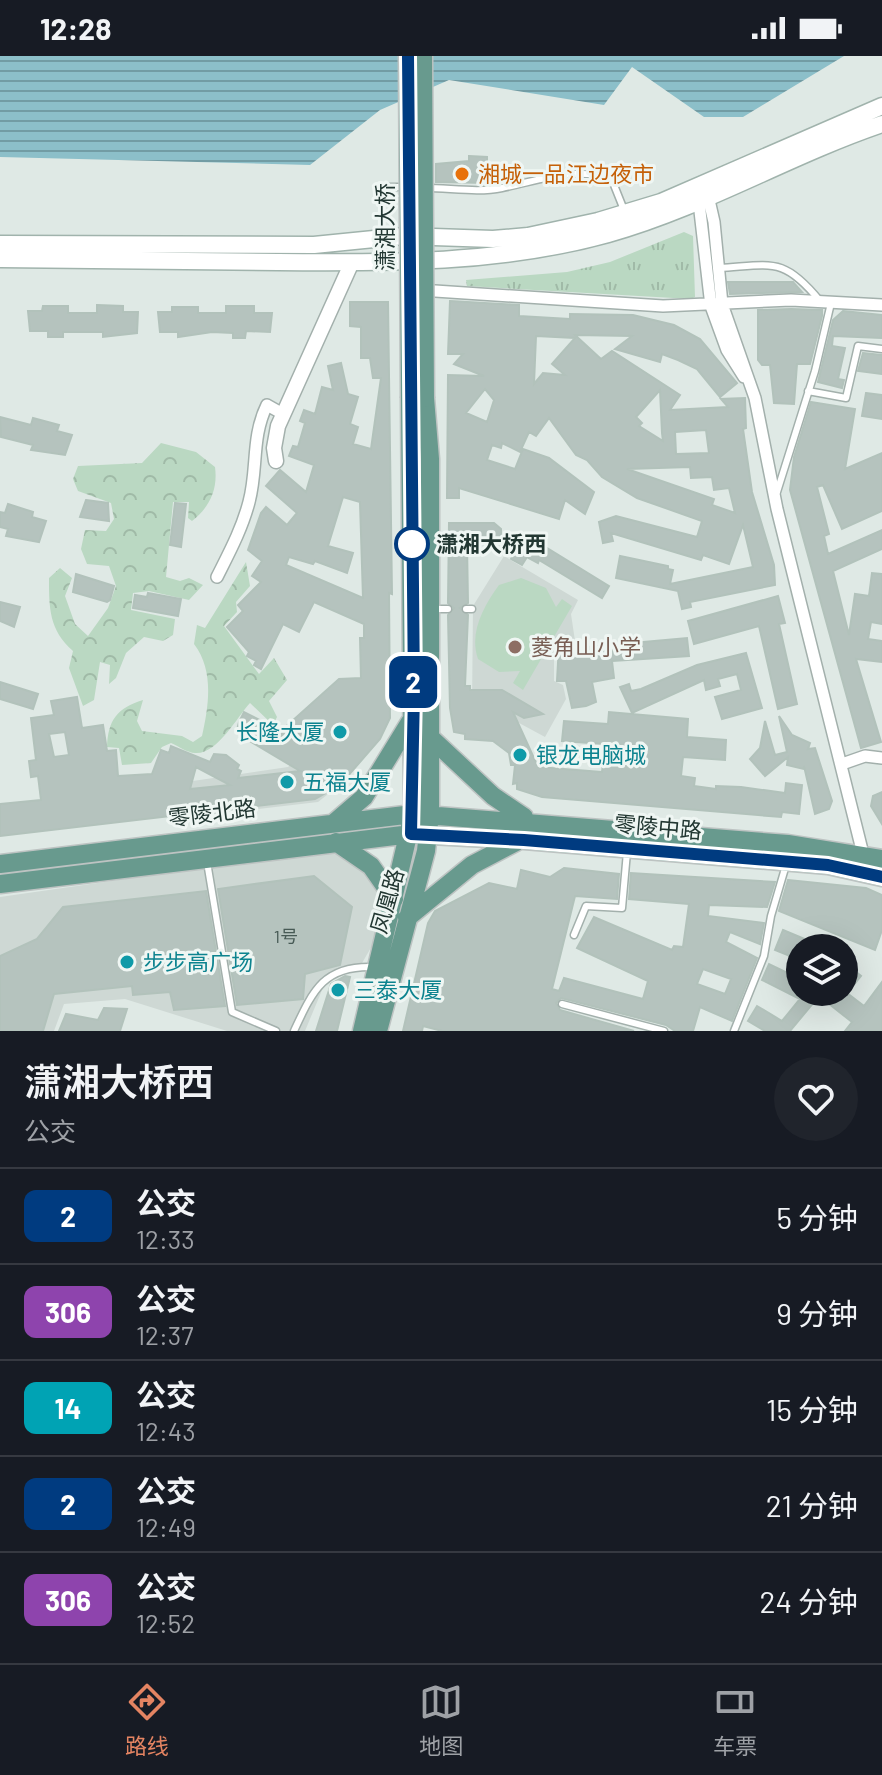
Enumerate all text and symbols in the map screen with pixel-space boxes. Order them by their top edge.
text: 12:28 [40,10,111,46]
place label: 湘城一品江边夜市 [478,160,654,186]
marker: 湘城一品江边夜市 [453,165,471,183]
street label: 潇湘大桥 [371,183,397,271]
marker: 潇湘大桥西 [395,527,429,561]
place label: 潇湘大桥西 [436,530,546,556]
place label: 菱角山小学 [531,633,641,659]
marker: 菱角山小学 [506,638,524,656]
line badge: 2 [387,656,439,708]
text: 2 [405,665,421,699]
place label: 长隆大厦 [236,718,324,744]
marker: 长隆大厦 [331,723,349,741]
place label: 银龙电脑城 [536,741,646,767]
marker: 银龙电脑城 [511,746,529,764]
place label: 五福大厦 [303,768,391,794]
marker: 五福大厦 [278,773,296,791]
street label: 零陵北路 [167,794,257,830]
street label: 零陵中路 [613,809,703,843]
street label: 凤凰路 [364,865,408,936]
house number: 1号 [274,925,298,947]
map controls [786,934,858,1006]
button: layers [786,934,858,1006]
place label: 步步高广场 [143,948,253,974]
marker: 步步高广场 [118,953,136,971]
place label: 三泰大厦 [354,976,442,1002]
marker: 三泰大厦 [329,981,347,999]
button: heart [774,1057,858,1141]
text: 潇湘大桥西 [24,1058,214,1104]
text: 公交 [24,1115,76,1146]
text: 公交 [136,1184,196,1220]
text: 2 [60,1199,76,1233]
text: 5 分钟 [777,1199,858,1235]
text: 12:33 [136,1223,195,1254]
text: 公交 [136,1280,196,1316]
text: 306 [45,1295,91,1329]
text: 9 分钟 [776,1295,858,1331]
text: 12:37 [136,1319,194,1350]
text: 公交 [136,1376,196,1412]
text: 14 [55,1391,81,1425]
text: 15 分钟 [766,1391,858,1427]
text: 12:43 [136,1415,196,1446]
text: 公交 [136,1472,196,1508]
text: 2 [60,1487,76,1521]
text: 21 分钟 [766,1487,858,1523]
text: 12:49 [136,1511,196,1542]
text: 公交 [136,1568,196,1604]
text: 306 [45,1583,91,1617]
text: 24 分钟 [759,1583,858,1619]
text: 12:52 [136,1607,195,1638]
tab: 路线 [125,1680,169,1760]
tab: 地图 [419,1680,463,1760]
tab: 车票 [713,1680,757,1760]

